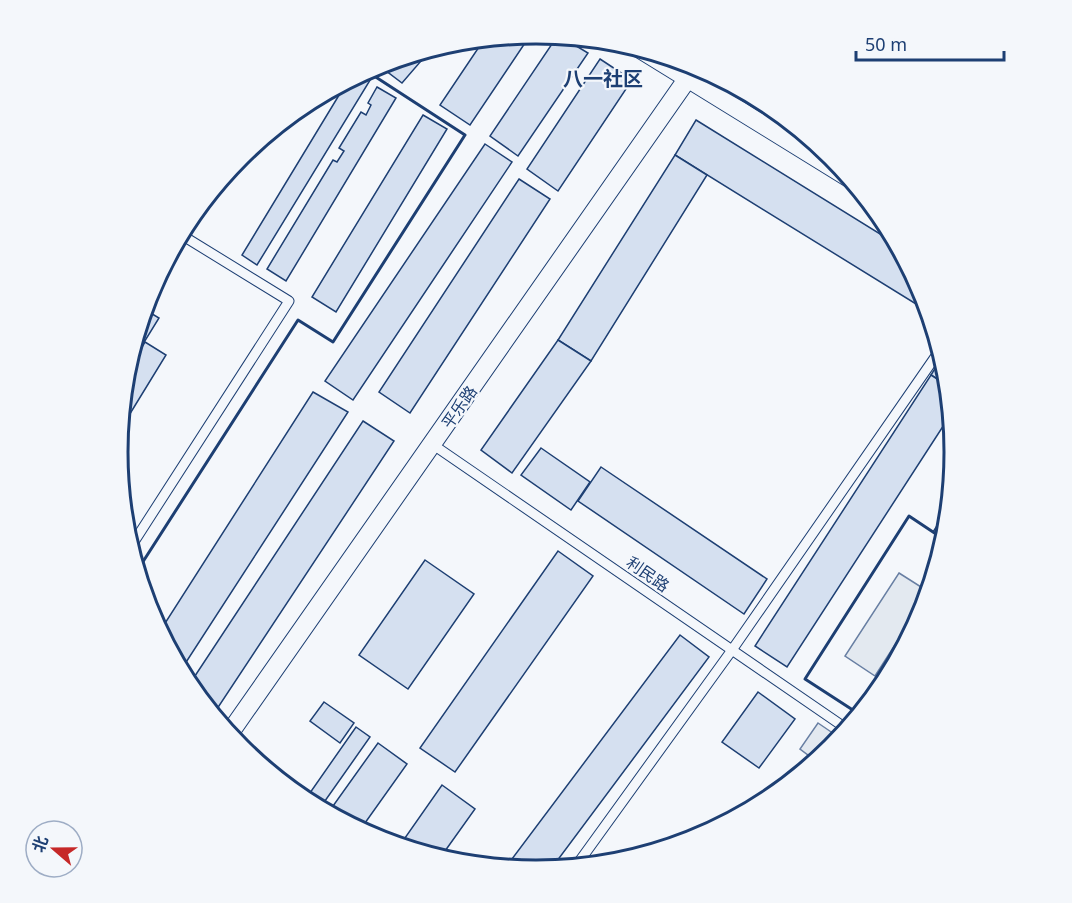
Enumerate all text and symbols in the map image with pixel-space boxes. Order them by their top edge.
scale bar [856,24,1004,62]
text: 50 m [865,32,907,56]
district label: 八一社区 [563,65,643,92]
street label: 平乐路 [436,381,482,433]
street label: 利民路 [622,551,674,597]
north arrow [24,819,84,879]
text: 北 [27,833,53,855]

